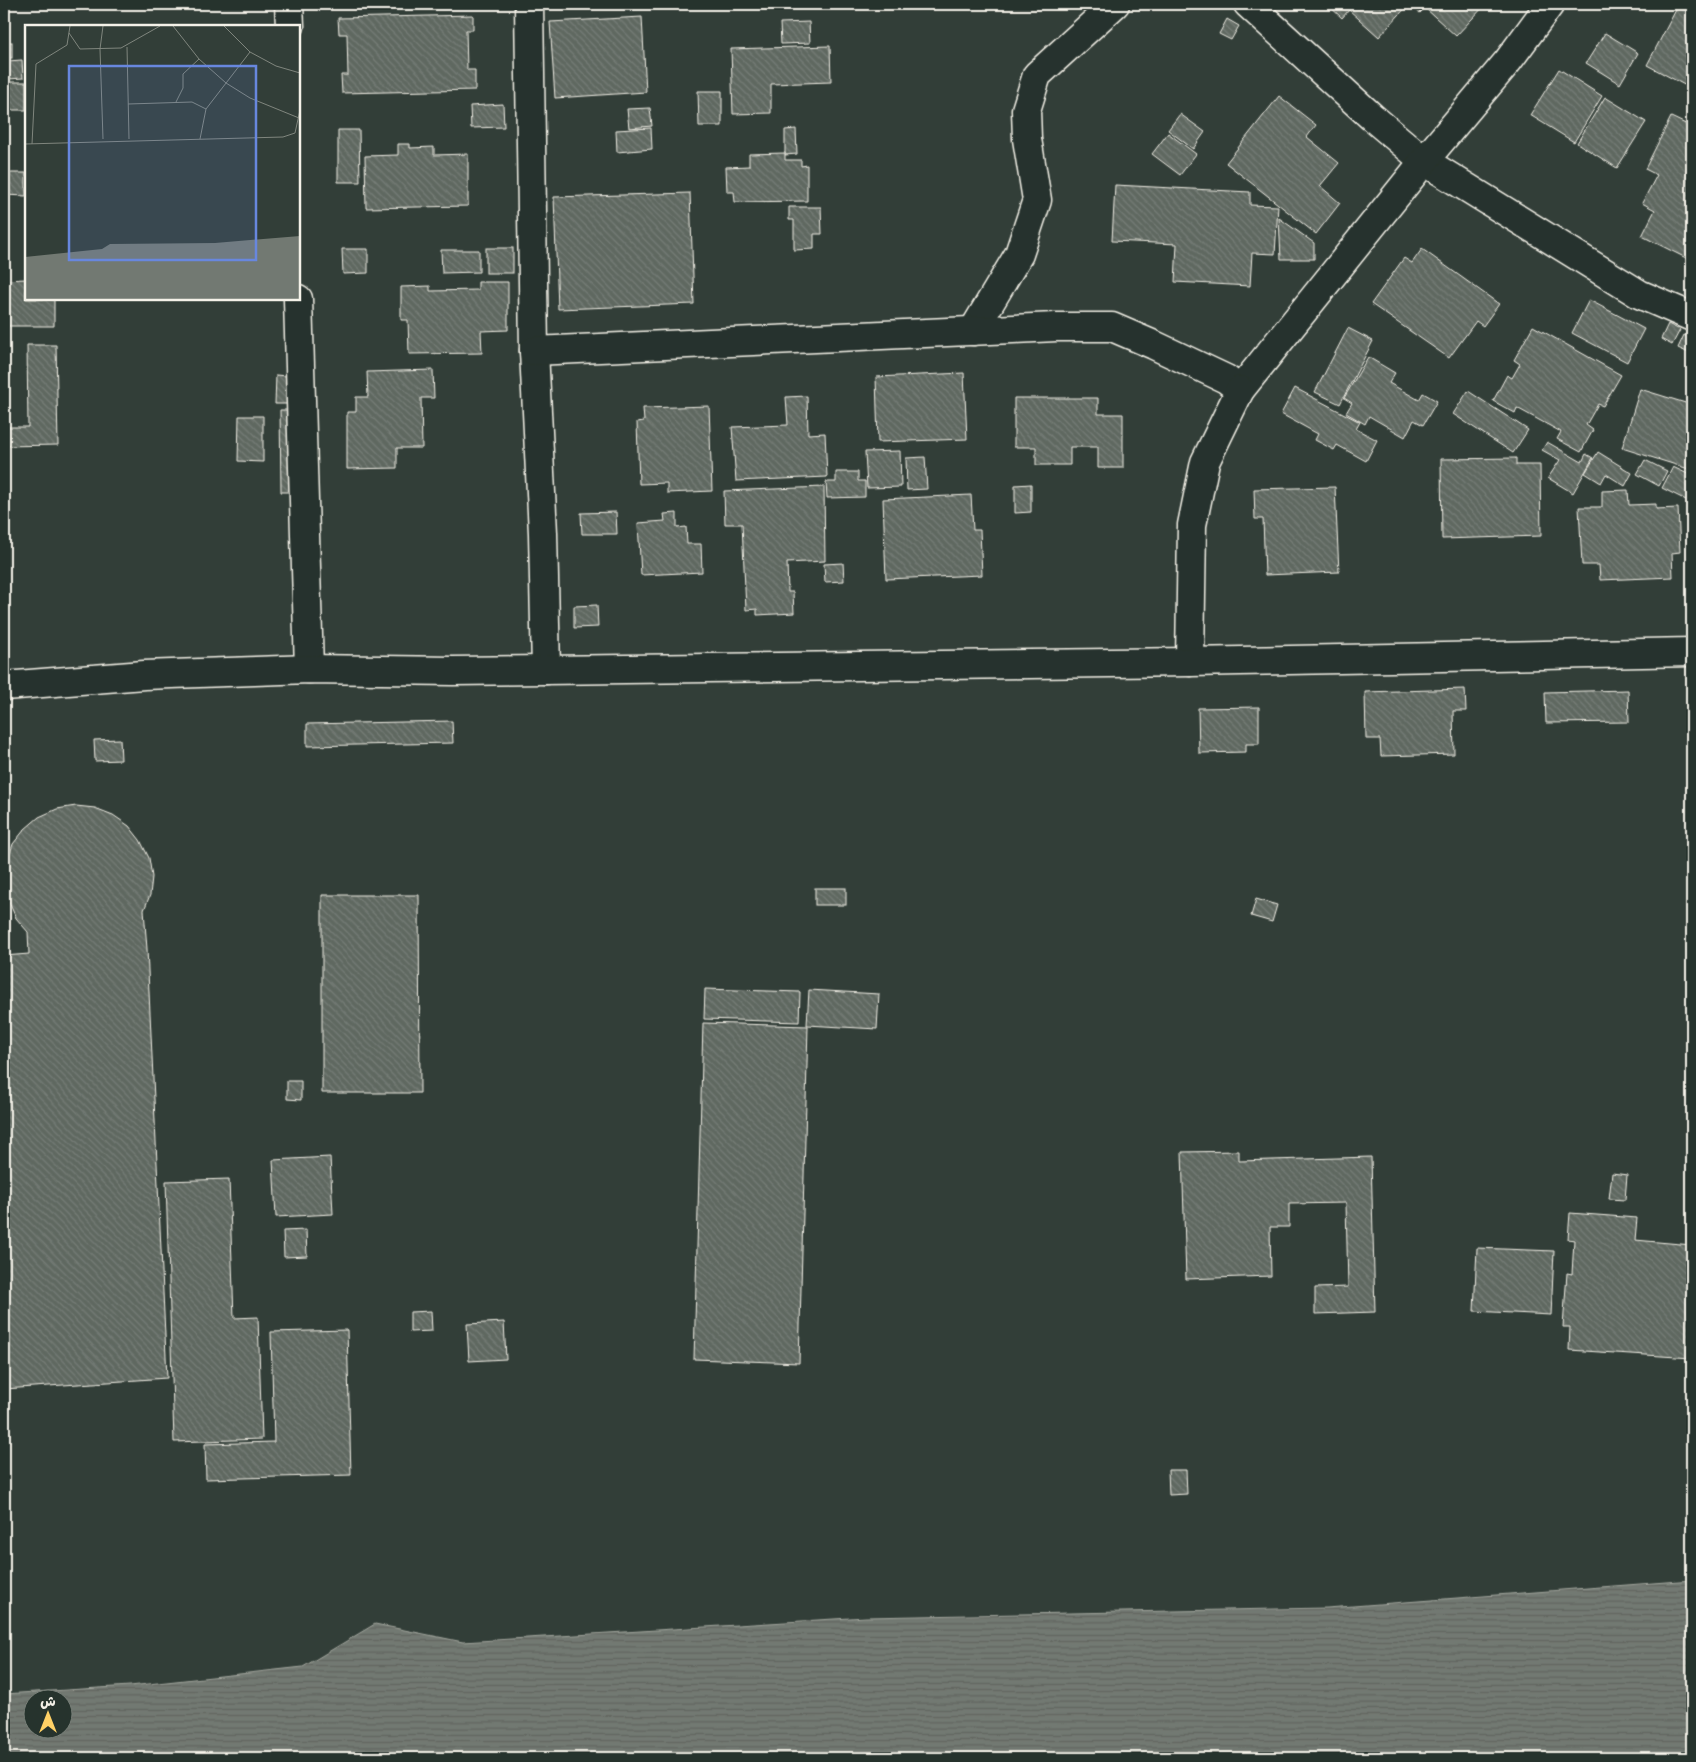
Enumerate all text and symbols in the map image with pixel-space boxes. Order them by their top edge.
inset map [25,25,300,300]
north arrow [22,1690,72,1740]
text: ش [40,1693,56,1710]

